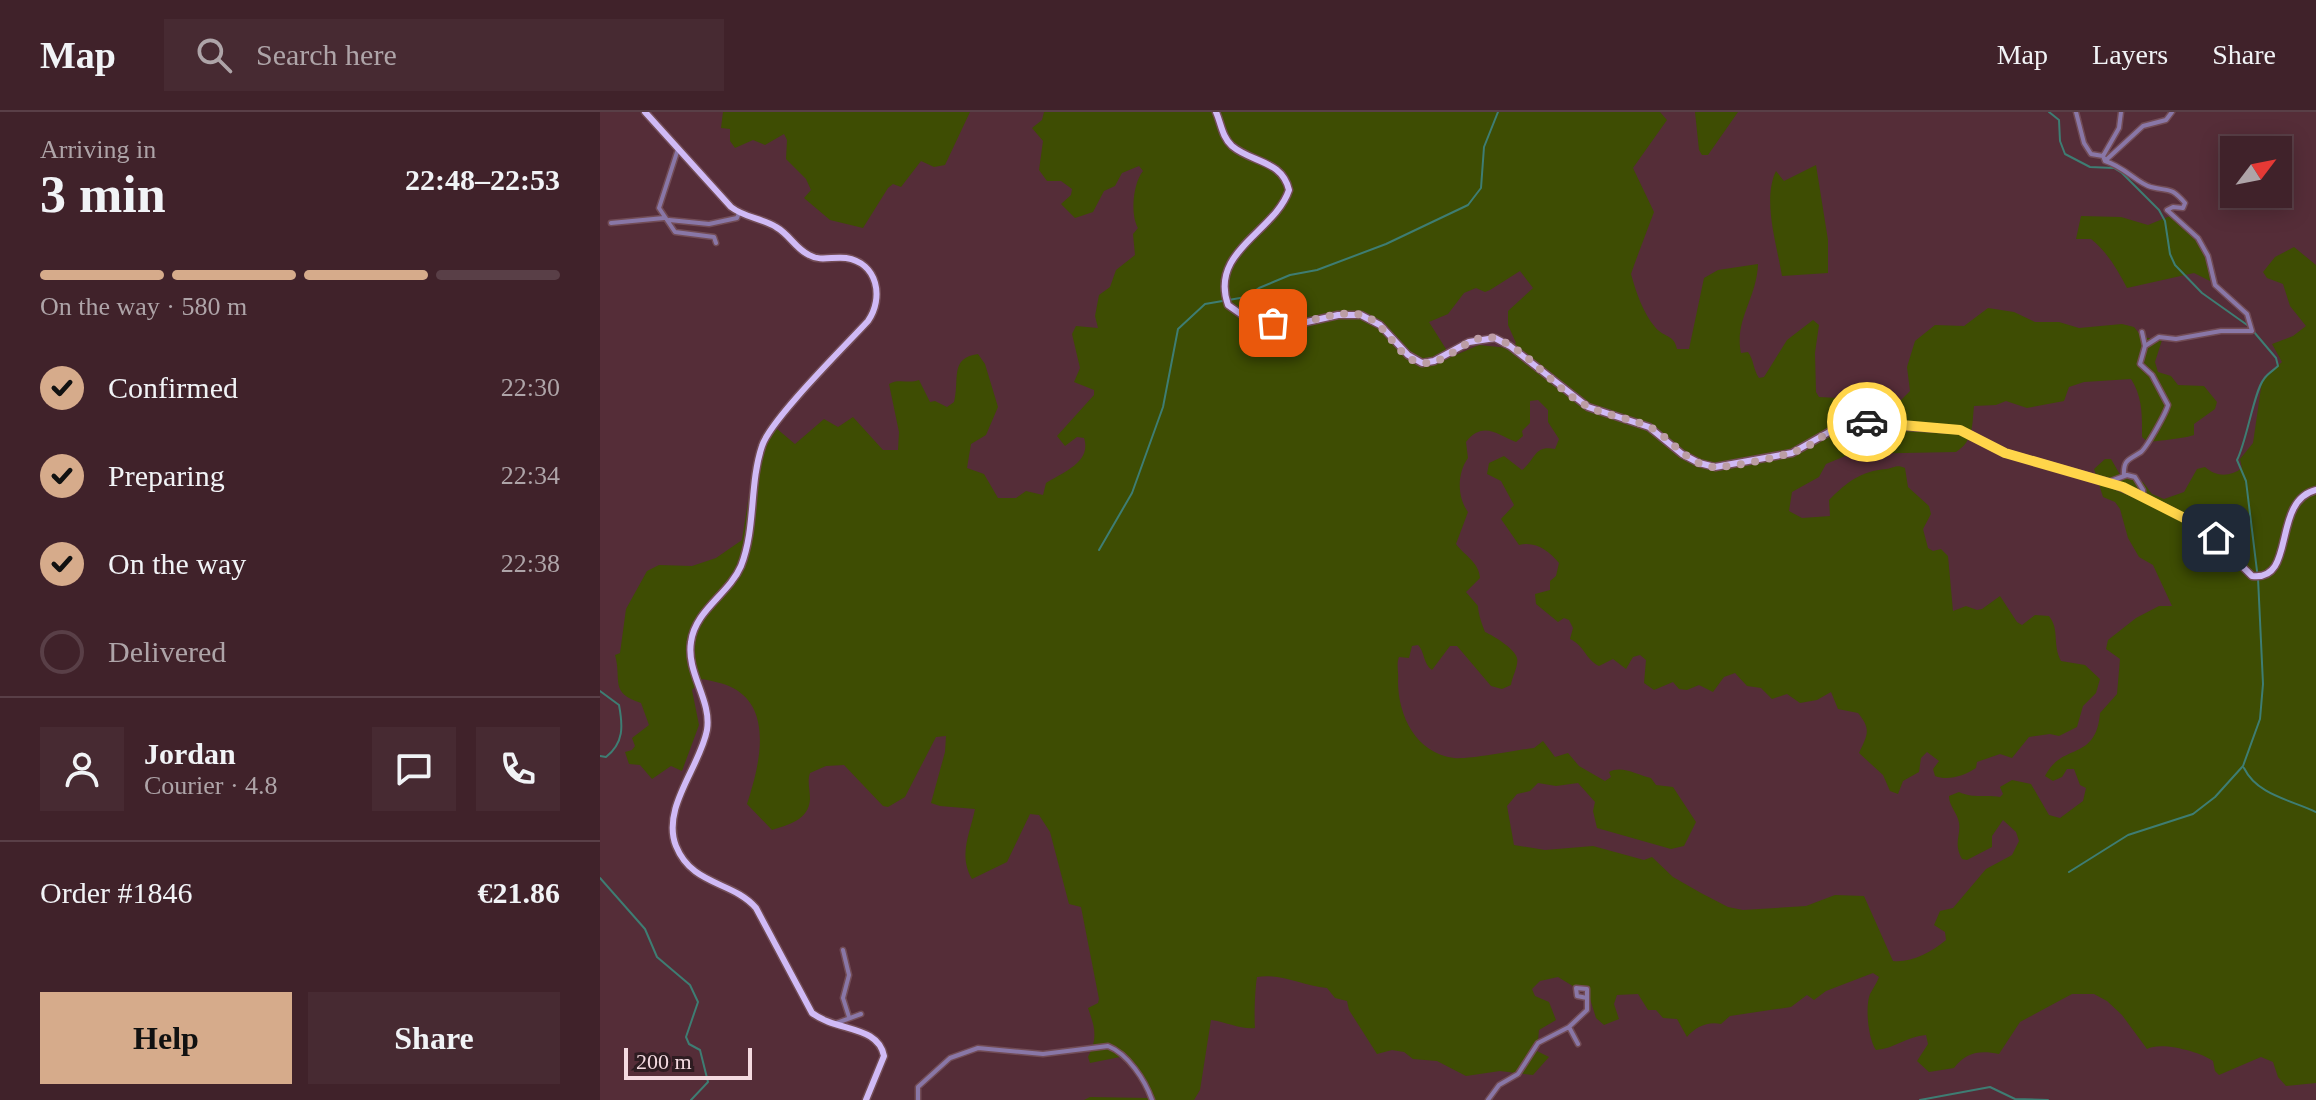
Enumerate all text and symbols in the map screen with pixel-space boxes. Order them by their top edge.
search box [164,19,724,91]
icon: search [192,33,236,77]
text: Map [40,34,116,76]
text: Search here [256,38,397,71]
text: Map [1997,39,2048,70]
text: Layers [2092,39,2168,70]
text: Share [2212,39,2276,70]
text: Arriving in [40,135,156,164]
north arrow [2220,136,2292,208]
map controls [2220,136,2292,208]
text: 22:48–22:53 [405,163,560,196]
text: 3 min [40,166,166,223]
pin [1239,289,1307,357]
text: On the way · 580 m [40,292,247,321]
icon: bag [1251,301,1295,345]
icon: check [40,366,84,410]
text: Confirmed [108,371,238,404]
text: 22:30 [501,373,560,402]
courier [1827,382,1907,462]
icon: car [1845,400,1889,444]
icon: check [40,454,84,498]
text: Preparing [108,459,225,492]
text: 22:34 [501,461,560,490]
pin [2182,504,2250,572]
icon: home [2194,516,2238,560]
icon: check [40,542,84,586]
text: On the way [108,547,246,580]
text: 22:38 [501,549,560,578]
text: Delivered [108,635,226,668]
button: person [40,727,124,811]
button: chat [372,727,456,811]
button: phone [476,727,560,811]
text: Jordan [144,737,236,770]
text: Courier · 4.8 [144,771,278,800]
text: Order #1846 [40,876,192,909]
text: €21.86 [478,876,560,909]
button: Help [40,992,292,1084]
button: Share [308,992,560,1084]
scale bar [624,1044,752,1080]
text: 200 m [636,1049,692,1074]

